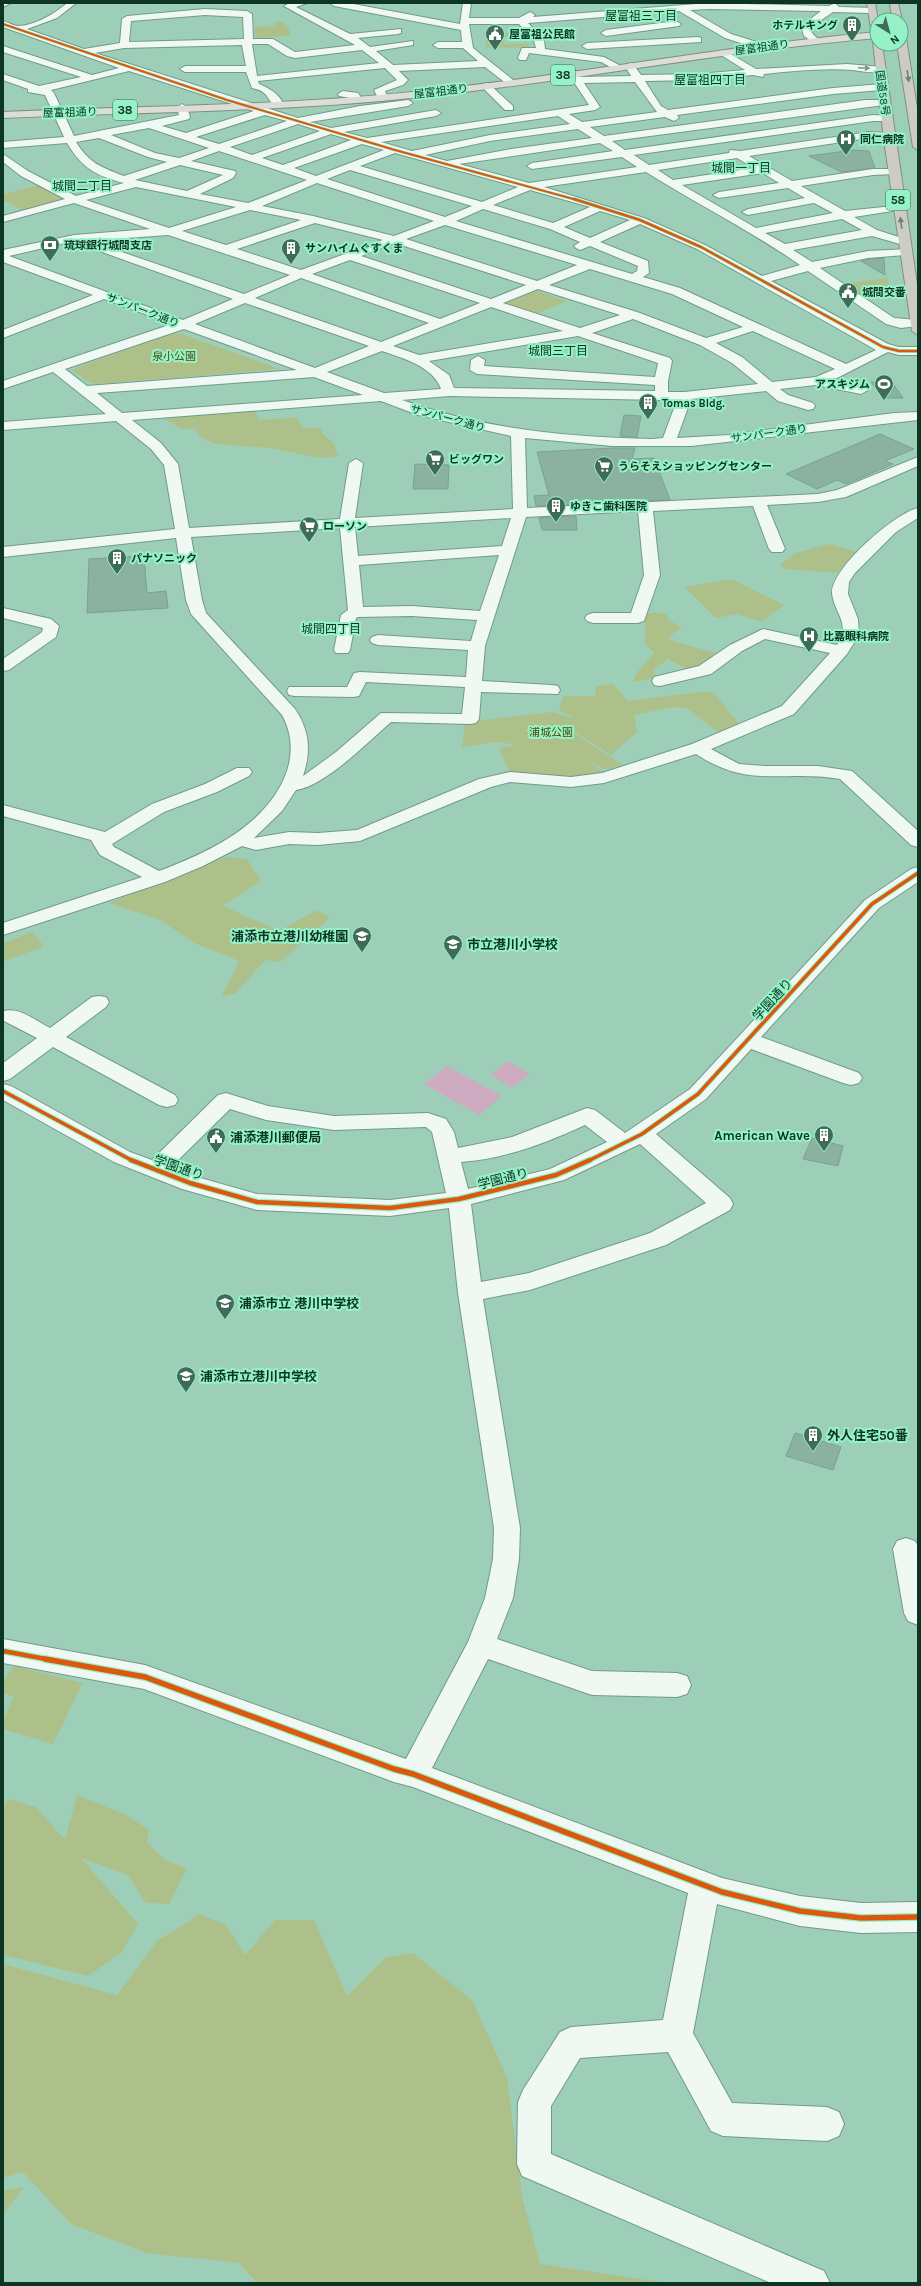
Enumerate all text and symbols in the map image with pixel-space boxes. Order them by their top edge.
district label: 屋富祖三丁目 [605,9,677,23]
north arrow [869,12,909,52]
building icon: ホテルキング [841,14,863,42]
place label: ホテルキング [772,19,838,32]
public building icon: 屋冨祖公民館 [484,23,506,51]
place label: 屋冨祖公民館 [509,28,575,41]
text: N [888,32,902,47]
street label: 屋富祖通り [734,37,790,58]
road number: 38 [551,65,575,85]
one-way arrow [857,65,870,72]
street label: 国道58号 [873,69,892,117]
one-way arrow [905,70,911,82]
district label: 屋富祖四丁目 [674,73,746,87]
street label: 屋富祖通り [413,82,469,101]
road number: 38 [113,100,137,120]
street label: 屋富祖通り [42,105,98,120]
hospital icon: 同仁病院 [835,128,857,156]
place label: 同仁病院 [860,133,904,146]
district label: 城間一丁目 [711,161,771,175]
district label: 城間二丁目 [52,179,112,193]
road number: 58 [886,190,910,210]
one-way arrow [898,217,904,230]
bank icon: 琉球銀行城間支店 [39,234,61,262]
building icon: サンハイムぐすくま [280,237,302,265]
place label: 琉球銀行城間支店 [64,239,152,252]
place label: サンハイムぐすくま [305,242,404,255]
public building icon: 城間交番 [837,281,859,309]
place label: 城間交番 [862,286,906,299]
street label: サンパーク通り [105,291,181,330]
district label: 城間三丁目 [528,344,588,358]
park label: 泉小公園 [152,350,196,363]
sports icon: アスキジム [873,373,895,401]
place label: アスキジム [815,378,870,391]
building icon: Tomas Bldg. [637,392,659,420]
place label: Tomas Bldg. [662,397,725,410]
street label: サンパーク通り [409,402,487,435]
street label: サンパーク通り [730,422,808,445]
supermarket icon: ビッグワン [424,448,446,476]
place label: ビッグワン [449,453,504,466]
supermarket icon: うらそえショッピングセンター [593,455,615,483]
place label: うらそえショッピングセンター [618,460,772,473]
building icon: ゆきこ歯科医院 [545,495,567,523]
place label: ゆきこ歯科医院 [570,500,647,513]
supermarket icon: ローソン [298,515,320,543]
place label: ローソン [323,520,367,533]
building icon: パナソニック [106,547,128,575]
place label: パナソニック [131,552,197,565]
district label: 城間四丁目 [301,622,361,636]
hospital icon: 比嘉眼科病院 [798,625,820,653]
place label: 比嘉眼科病院 [823,630,889,643]
park label: 浦城公園 [529,726,573,739]
school or university icon: 浦添市立港川幼稚園 [351,925,373,953]
place label: 浦添市立港川幼稚園 [231,929,348,944]
school or university icon: 市立港川小学校 [442,933,464,961]
place label: 市立港川小学校 [467,937,558,952]
street label: 学園通り [749,975,796,1023]
building icon: American Wave [813,1124,835,1152]
public building icon: 浦添港川郵便局 [205,1126,227,1154]
place label: American Wave [714,1128,810,1143]
place label: 浦添港川郵便局 [230,1130,321,1145]
street label: 学園通り [152,1152,206,1183]
street label: 学園通り [476,1165,530,1192]
school or university icon: 浦添市立 港川中学校 [214,1292,236,1320]
place label: 浦添市立 港川中学校 [239,1296,359,1311]
school or university icon: 浦添市立港川中学校 [175,1365,197,1393]
place label: 浦添市立港川中学校 [200,1369,317,1384]
building icon: 外人住宅50番 [802,1424,824,1452]
place label: 外人住宅50番 [827,1428,908,1443]

